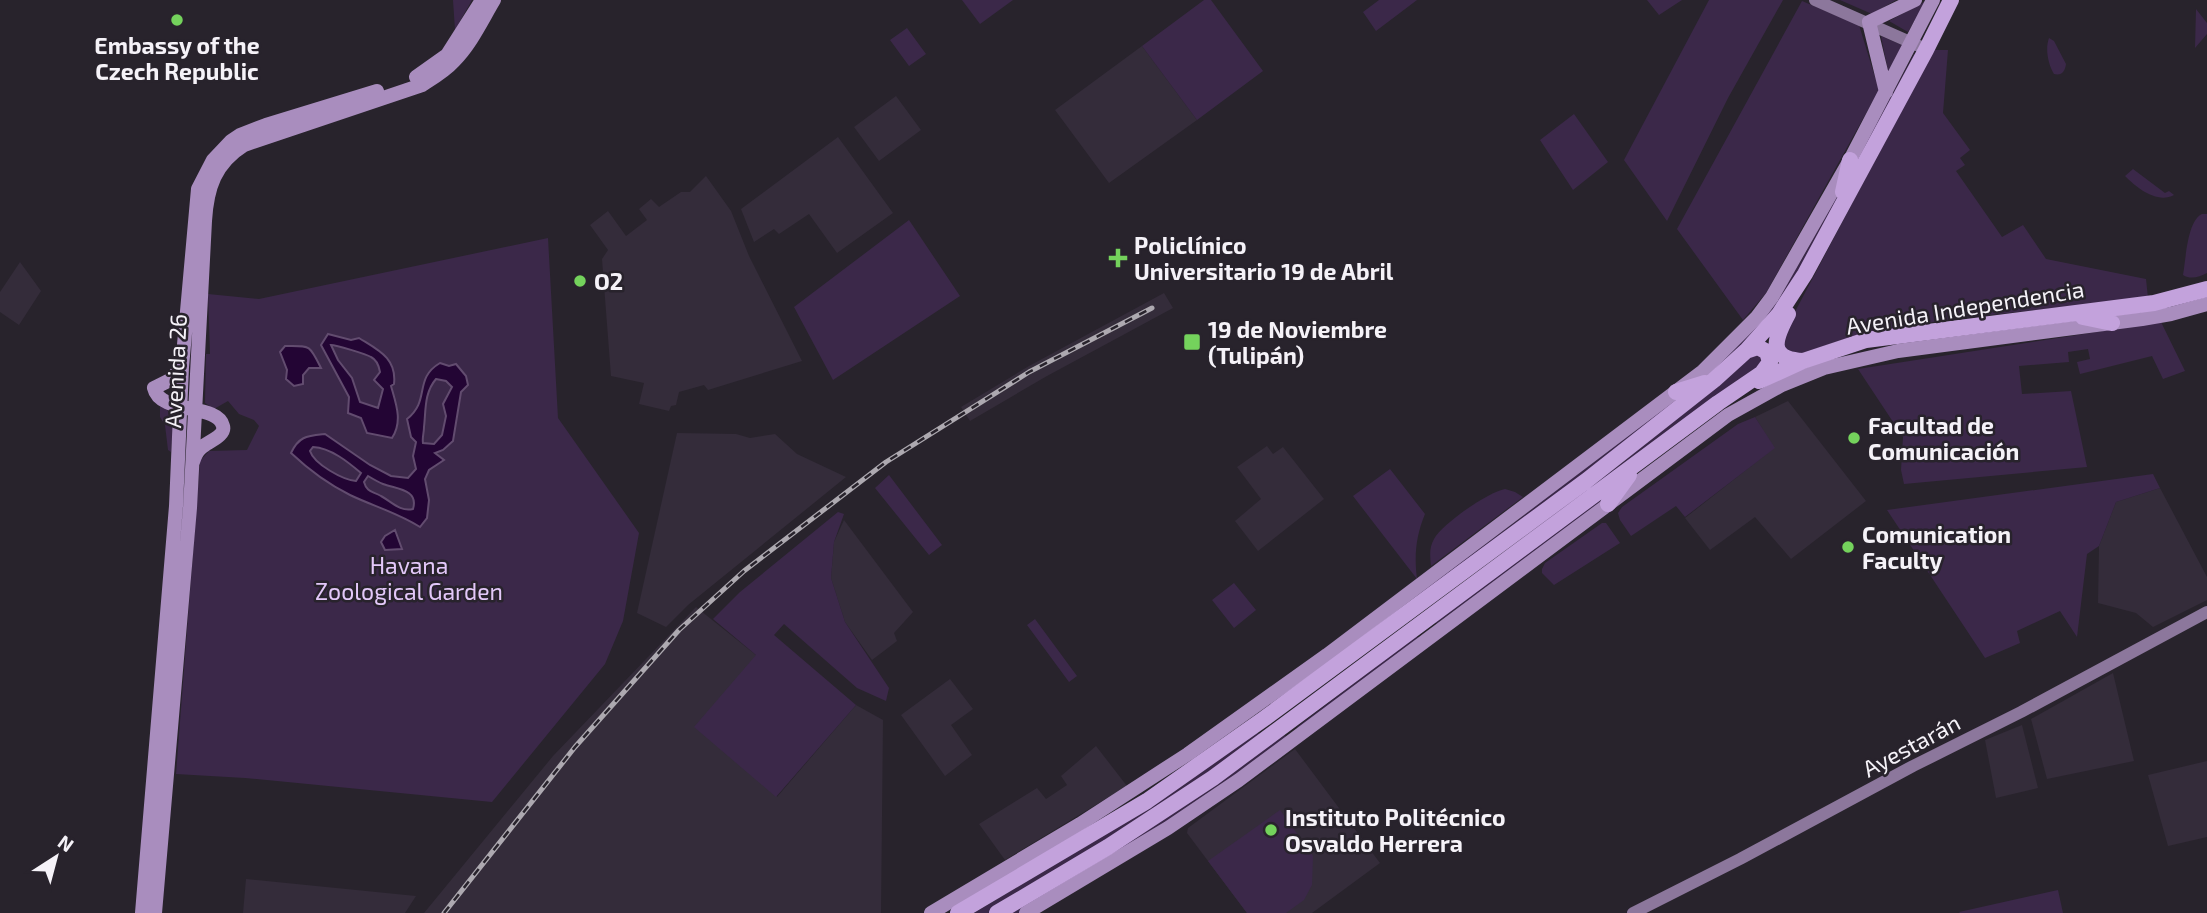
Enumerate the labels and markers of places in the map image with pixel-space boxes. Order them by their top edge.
marker: Embassy of the Czech Republic [169,12,185,28]
place label: Embassy of the Czech Republic [94,31,260,85]
place label: Policlínico Universitario 19 de Abril [1134,231,1394,285]
marker: Policlínico Universitario 19 de Abril [1108,248,1128,268]
place label: O2 [594,267,623,295]
marker: O2 [572,273,588,289]
place label: 19 de Noviembre (Tulipán) [1208,315,1387,369]
marker: 19 de Noviembre (Tulipán) [1182,332,1202,352]
place label: Facultad de Comunicación [1868,411,2019,465]
marker: Facultad de Comunicación [1846,430,1862,446]
place label: Comunication Faculty [1862,520,2011,574]
marker: Comunication Faculty [1840,539,1856,555]
place label: Instituto Politécnico Osvaldo Herrera [1285,803,1506,857]
marker: Instituto Politécnico Osvaldo Herrera [1263,822,1279,838]

